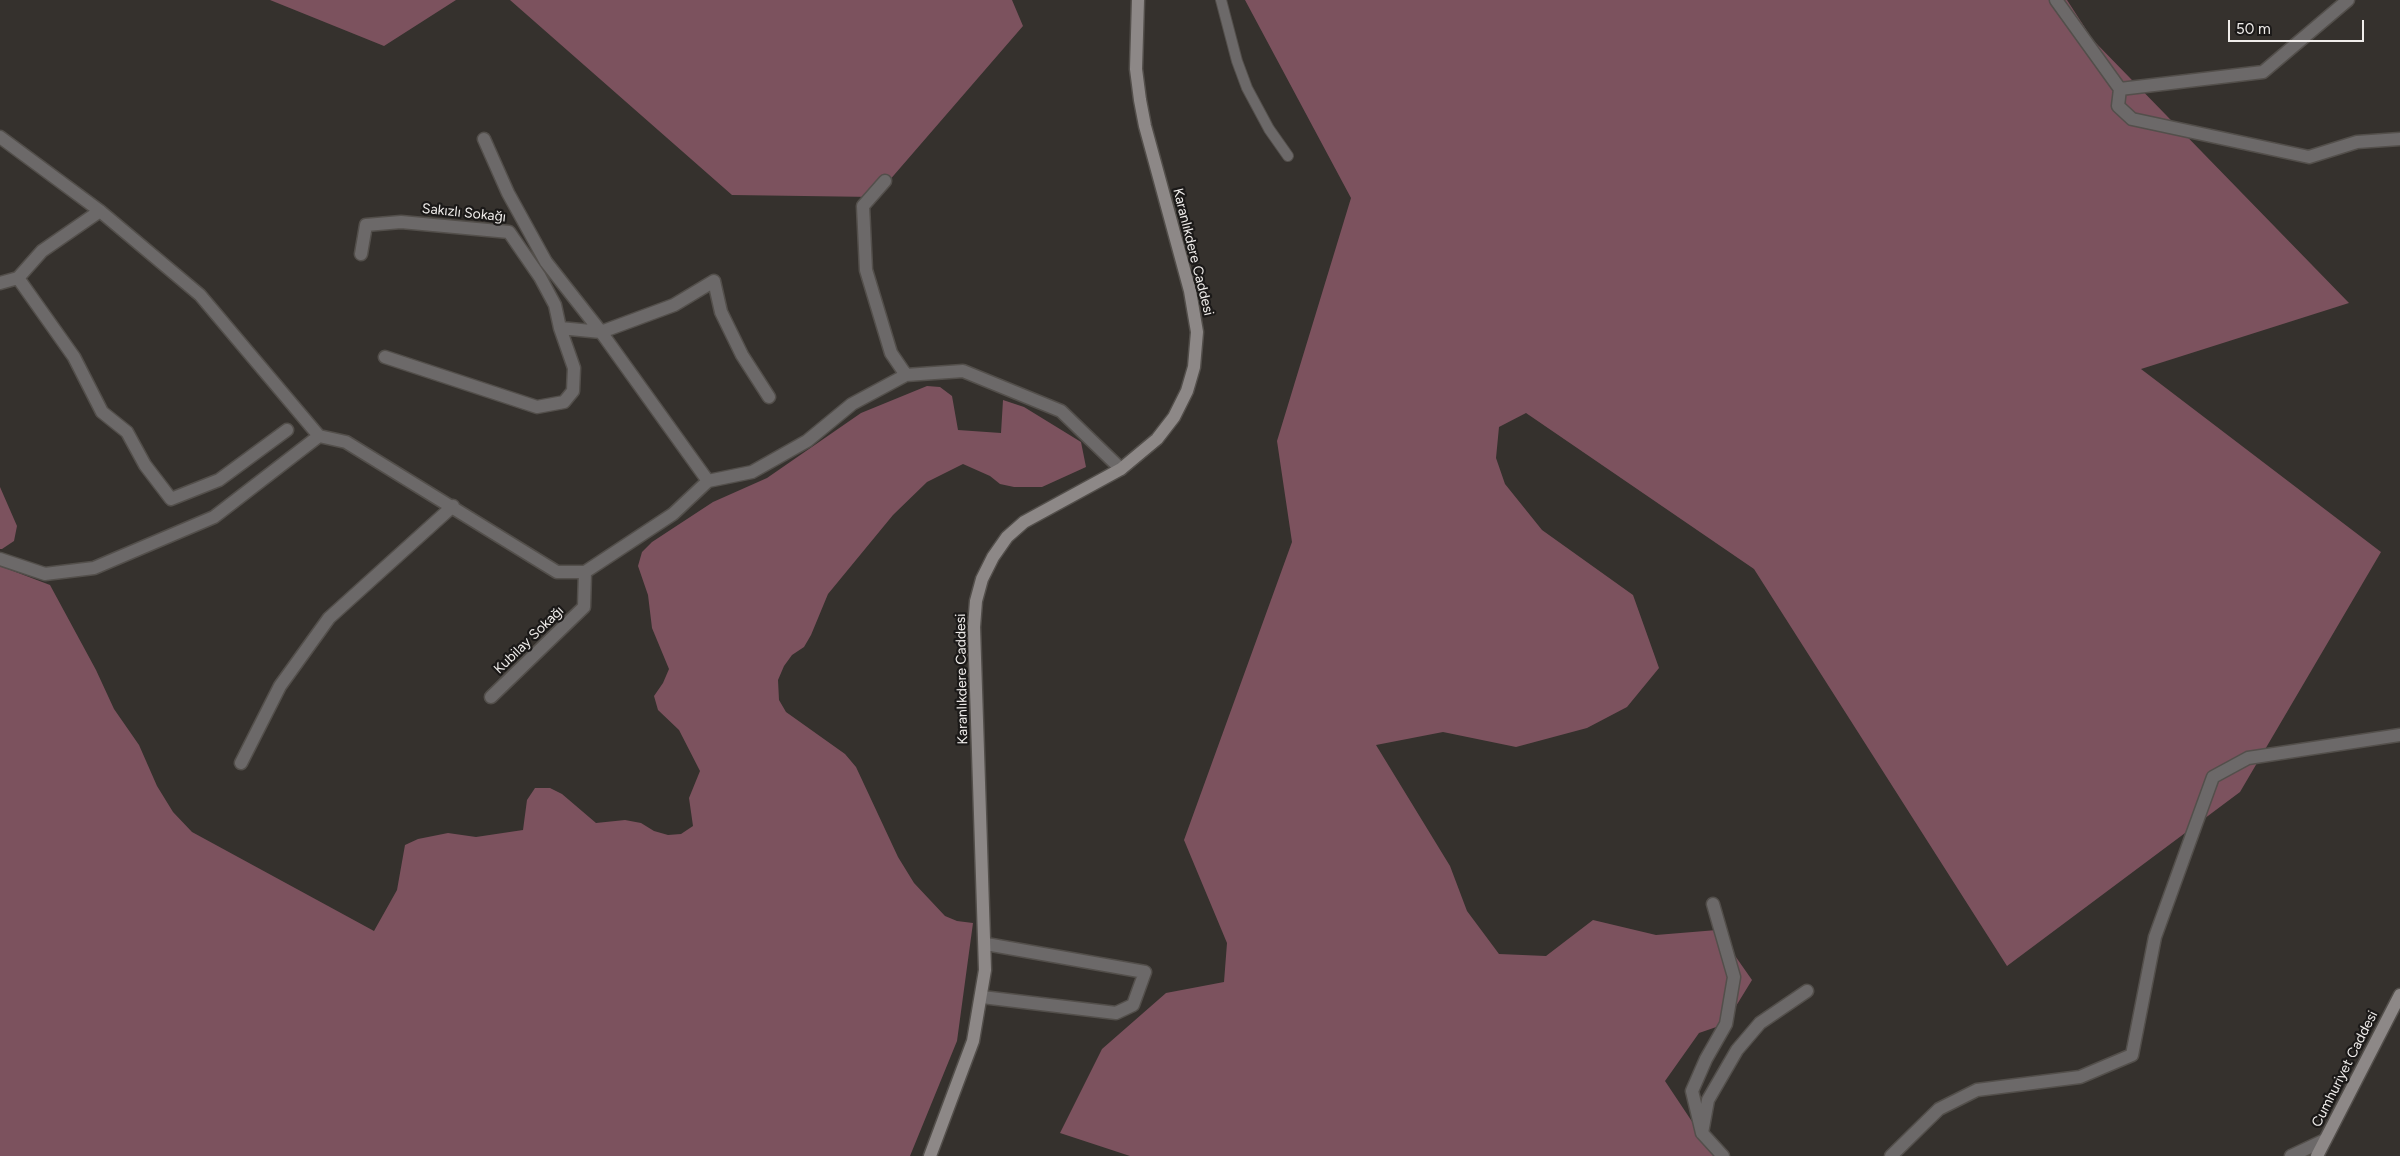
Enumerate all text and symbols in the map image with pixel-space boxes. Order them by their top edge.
scale bar [2230,10,2366,42]
text: 50 m [2236,20,2271,38]
street label: Karanlıkdere Caddesi [1169,186,1217,318]
street label: Sakızlı Sokağı [421,200,507,226]
street label: Kubilay Sokağı [491,602,567,678]
street label: Karanlıkdere Caddesi [952,613,972,745]
street label: Cumhuriyet Caddesi [2308,1008,2382,1130]

